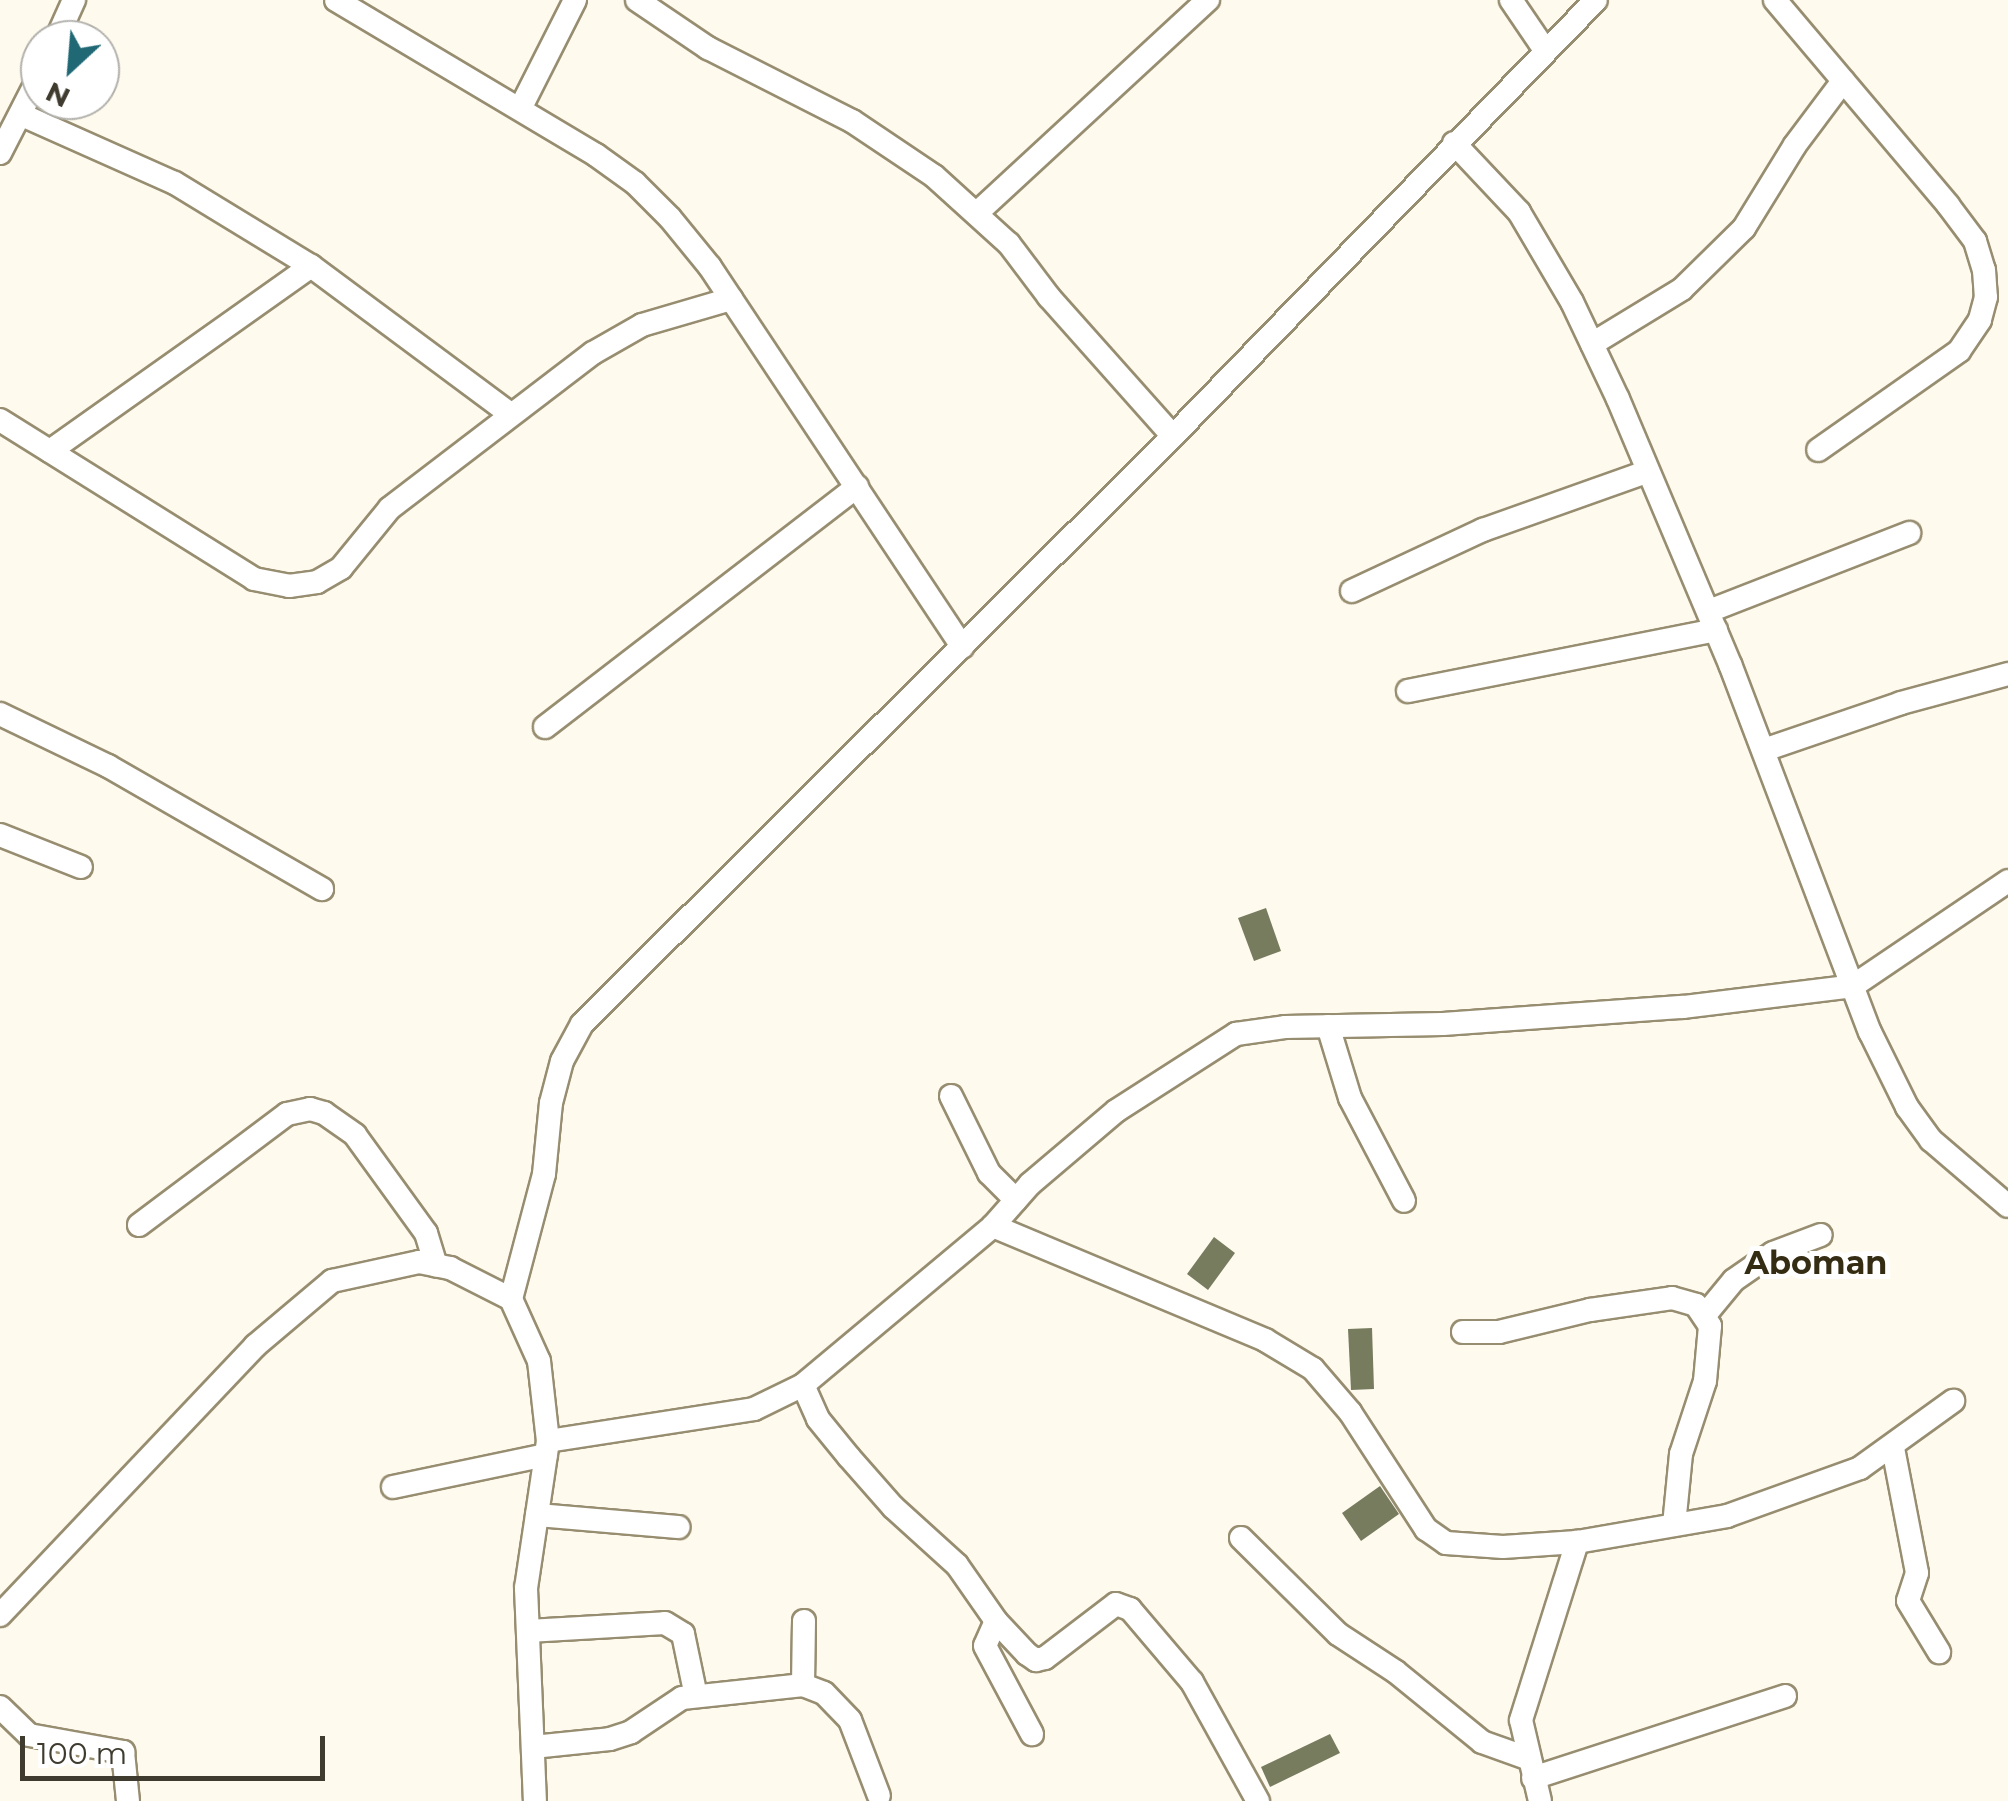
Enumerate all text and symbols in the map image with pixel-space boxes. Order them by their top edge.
north arrow [20,20,120,120]
text: N [40,75,75,115]
district label: Aboman [1745,1244,1887,1282]
scale bar [25,1716,330,1778]
text: 100 m [37,1735,127,1772]

